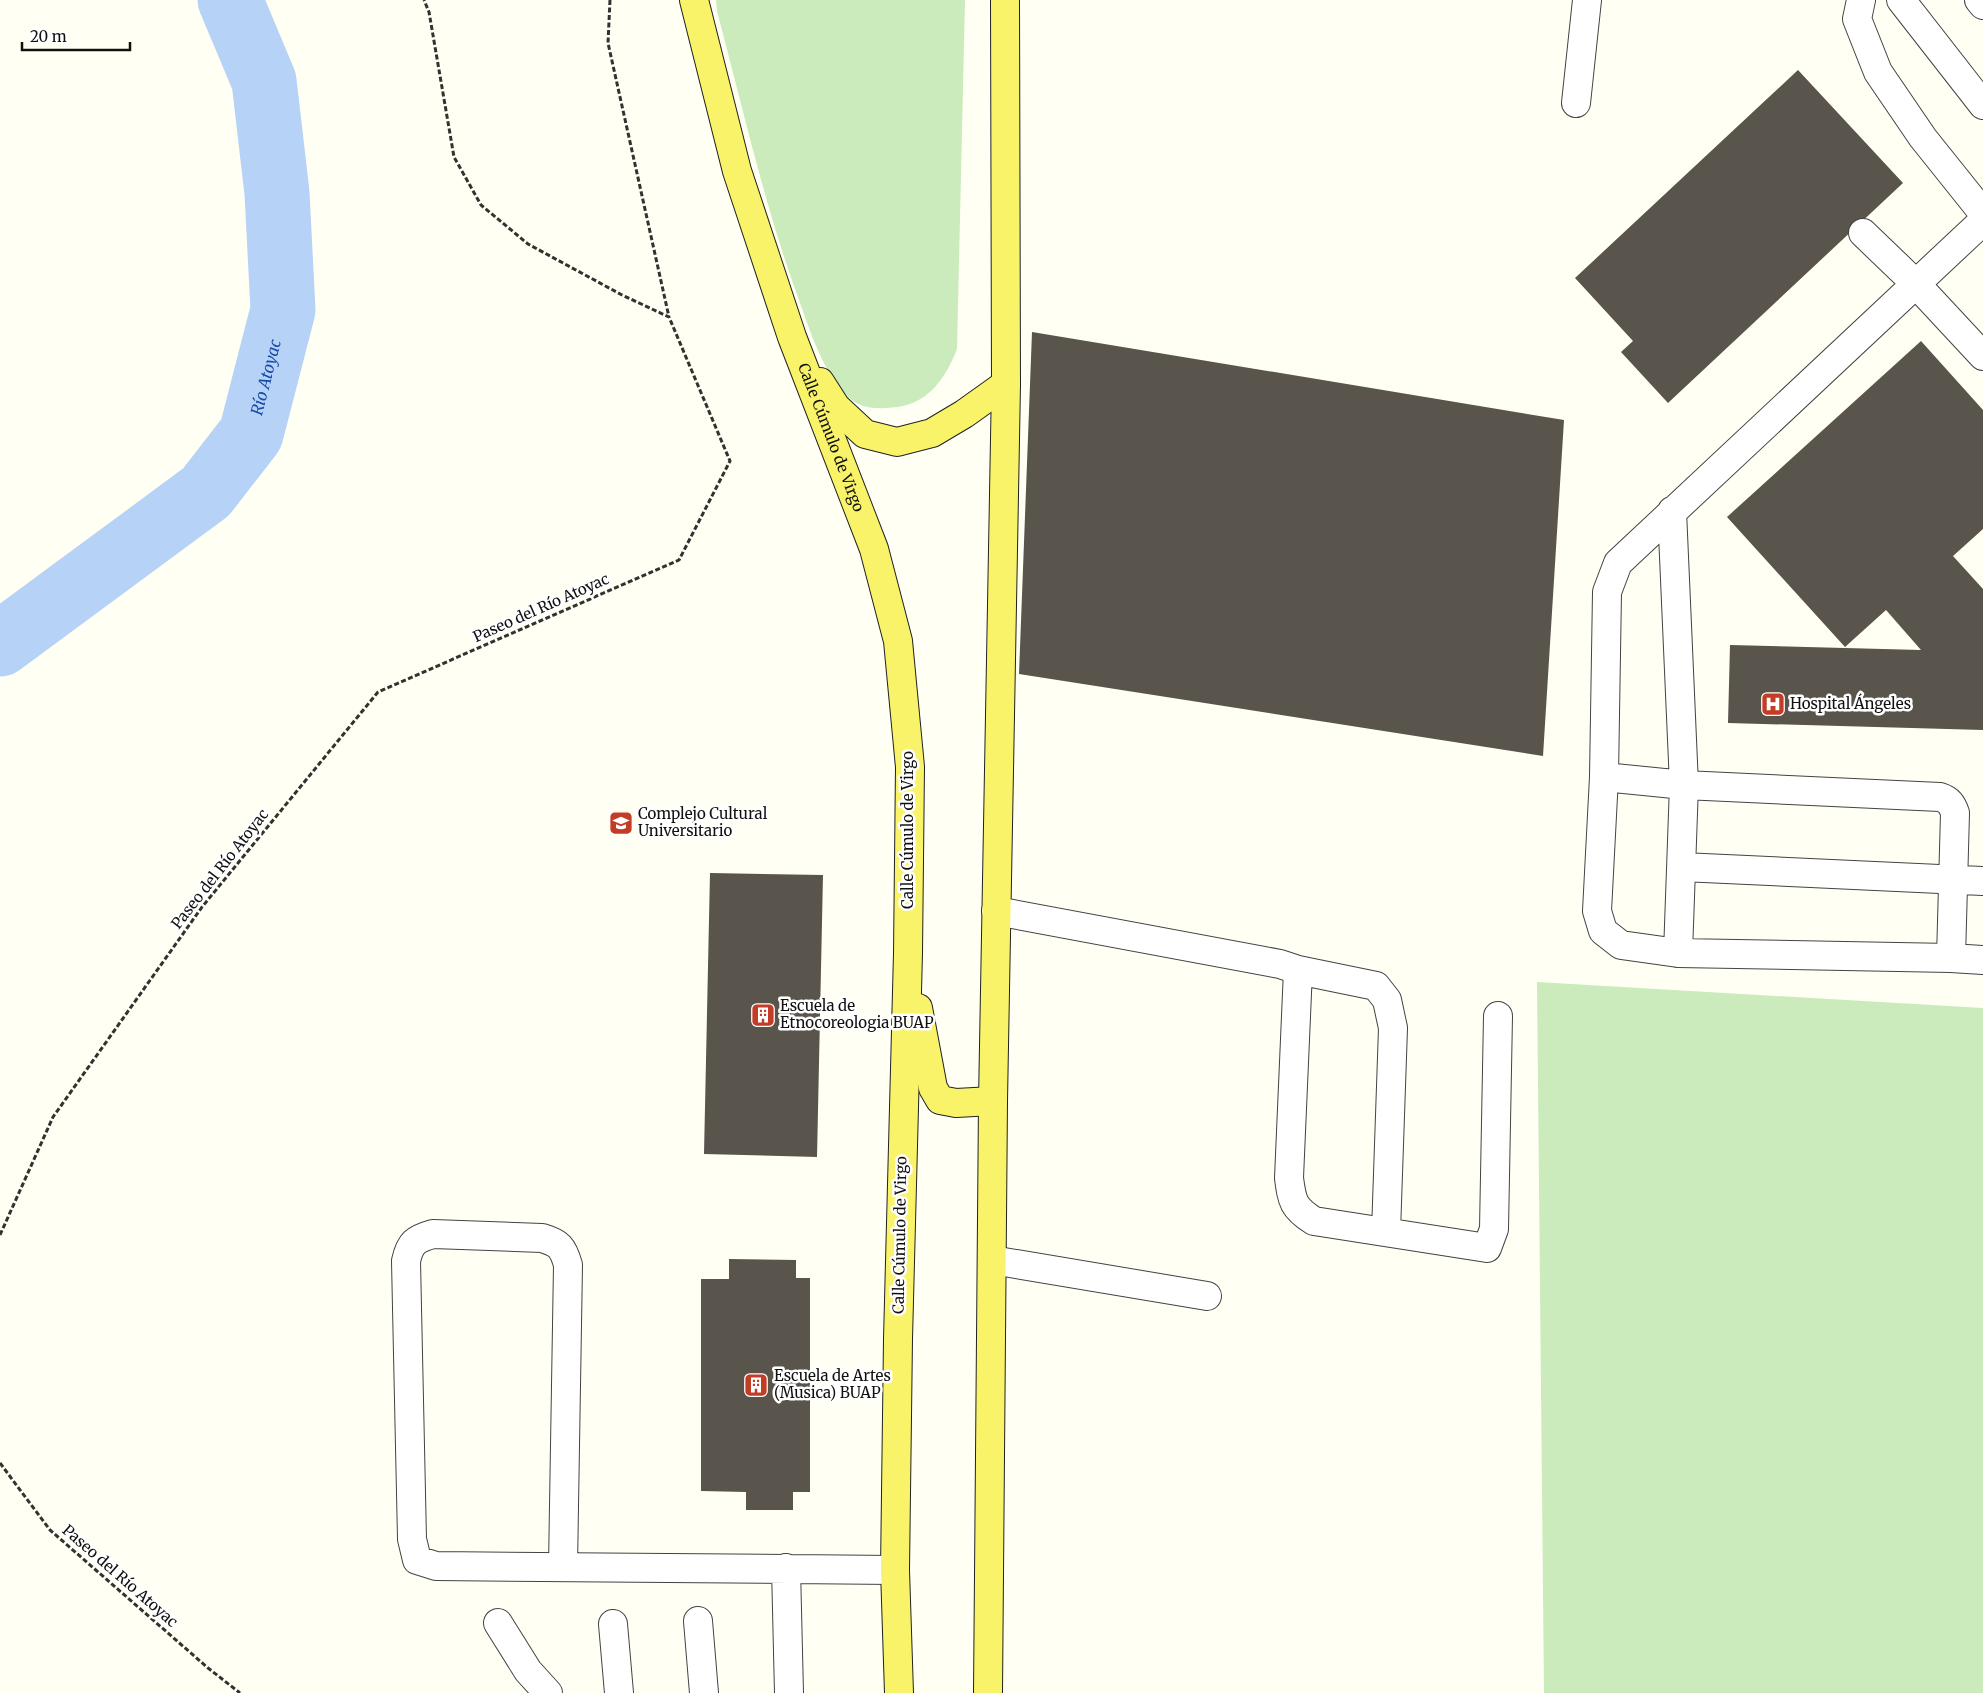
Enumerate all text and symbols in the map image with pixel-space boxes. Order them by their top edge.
scale bar [22,20,130,52]
text: 20 m [30,27,67,46]
water label: Río Atoyac [246,337,285,417]
street label: Calle Cúmulo de Virgo [794,360,869,515]
street label: Paseo del Río Atoyac [470,569,612,646]
hospital icon: Hospital Ángeles [1760,691,1786,717]
place label: Hospital Ángeles [1790,693,1911,713]
street label: Calle Cúmulo de Virgo [898,751,917,909]
place label: Complejo Cultural Universitario [638,804,768,840]
street label: Paseo del Río Atoyac [167,805,273,932]
school or university icon: Complejo Cultural Universitario [608,810,634,836]
place label: Escuela de Etnocoreologia BUAP [780,996,934,1032]
building icon: Escuela de Etnocoreologia BUAP [750,1002,776,1028]
street label: Calle Cúmulo de Virgo [889,1156,910,1314]
place label: Escuela de Artes (Musica) BUAP [774,1366,891,1402]
building icon: Escuela de Artes (Musica) BUAP [743,1372,769,1398]
street label: Paseo del Río Atoyac [59,1520,182,1631]

